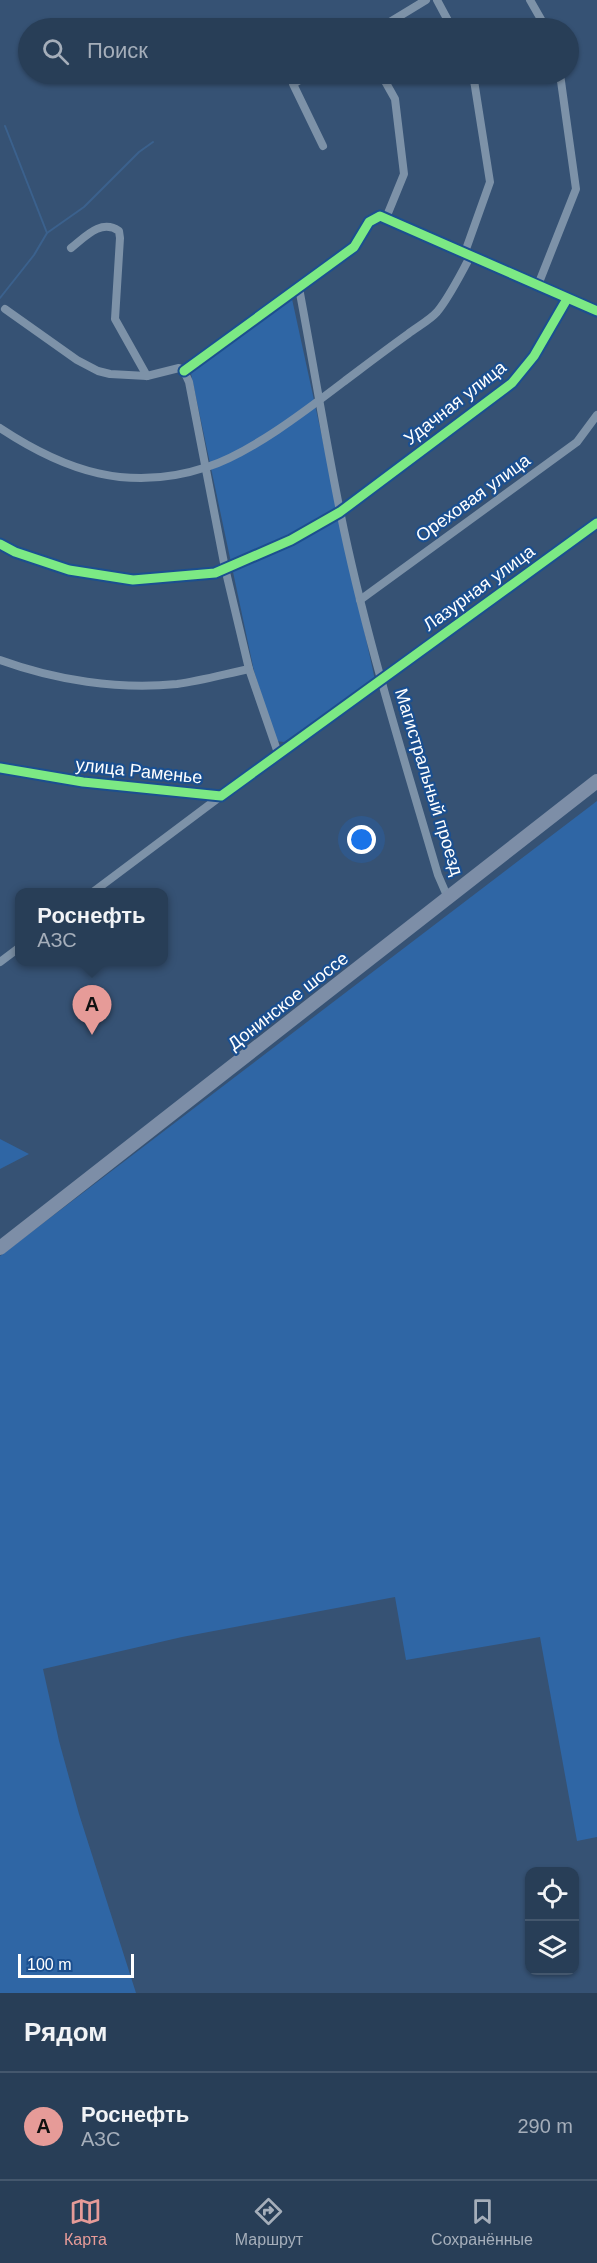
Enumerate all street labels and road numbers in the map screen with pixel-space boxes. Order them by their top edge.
street label: Удачная улица [400,356,511,449]
street label: Ореховая улица [412,449,535,546]
street label: Лазурная улица [419,540,539,635]
street label: Магистральный проезд [391,686,467,878]
street label: улица Раменье [74,754,204,788]
street label: Донинское шоссе [224,948,352,1054]

